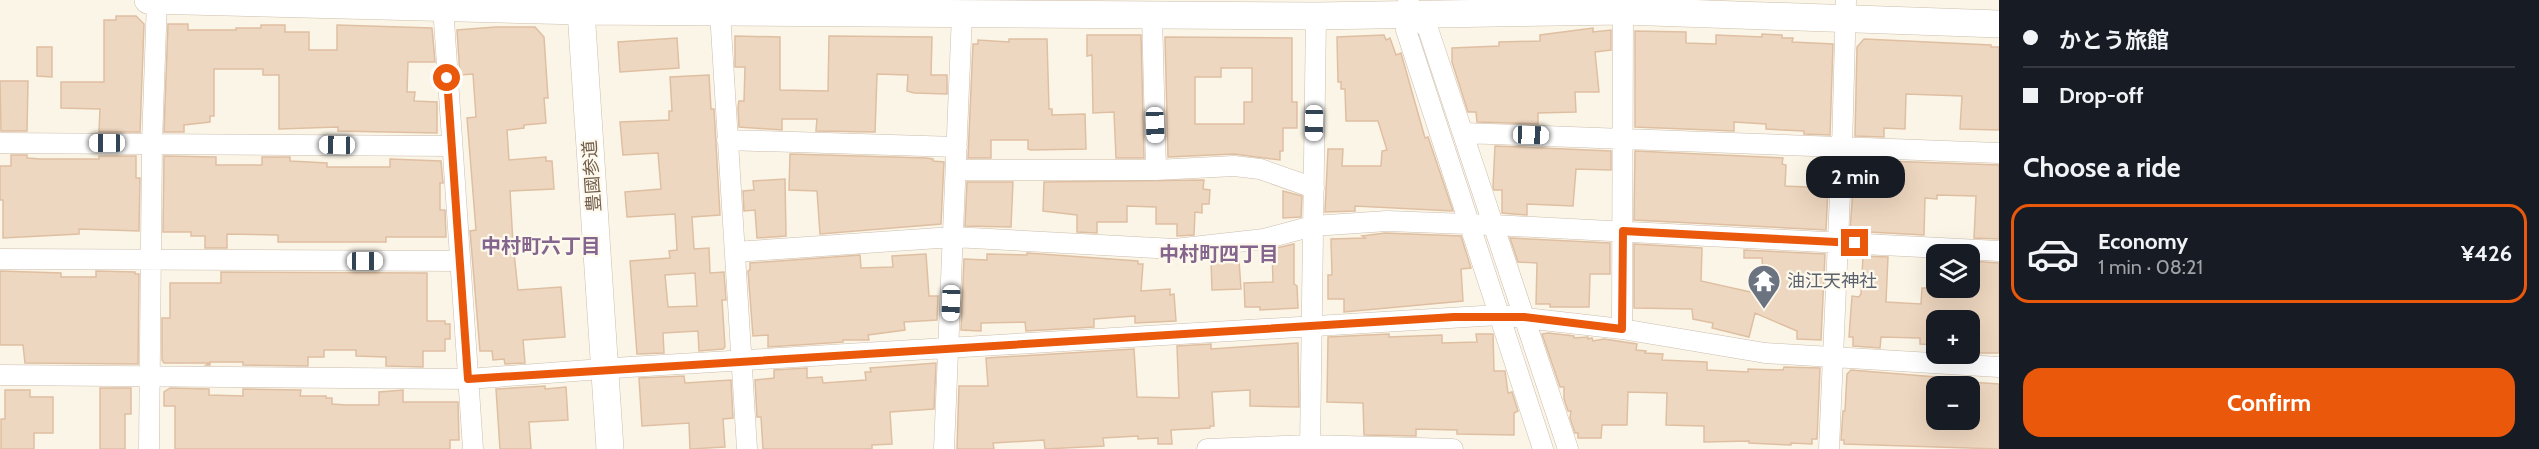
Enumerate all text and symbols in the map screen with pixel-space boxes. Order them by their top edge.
text: かとう旅館 [2059,27,2169,54]
route start [433,64,460,91]
text: Drop-off [2059,82,2143,109]
car [1305,105,1323,141]
car [1145,107,1165,143]
car [1513,125,1549,145]
car [89,134,125,152]
car [319,136,355,154]
street label: 豊國参道 [579,139,605,213]
text: Choose a ride [2023,151,2181,184]
callout: 2 min [1806,156,1904,198]
text: 2 min [1831,165,1880,189]
icon: car [2026,227,2080,281]
text: Economy [2098,228,2188,255]
route end [1841,229,1868,256]
district label: 中村町六丁目 [481,234,601,258]
text: ¥426 [2461,240,2512,267]
district label: 中村町四丁目 [1159,242,1279,266]
map controls [1926,244,1980,430]
button: layers [1926,244,1980,298]
car [347,252,383,270]
text: 1 min · 08:21 [2098,255,2203,279]
temple icon: 油江天神社 [1746,263,1782,310]
place label: 油江天神社 [1787,270,1877,292]
car [941,285,961,321]
button: + [1926,310,1980,364]
button: Confirm [2023,368,2515,437]
button: − [1926,376,1980,430]

